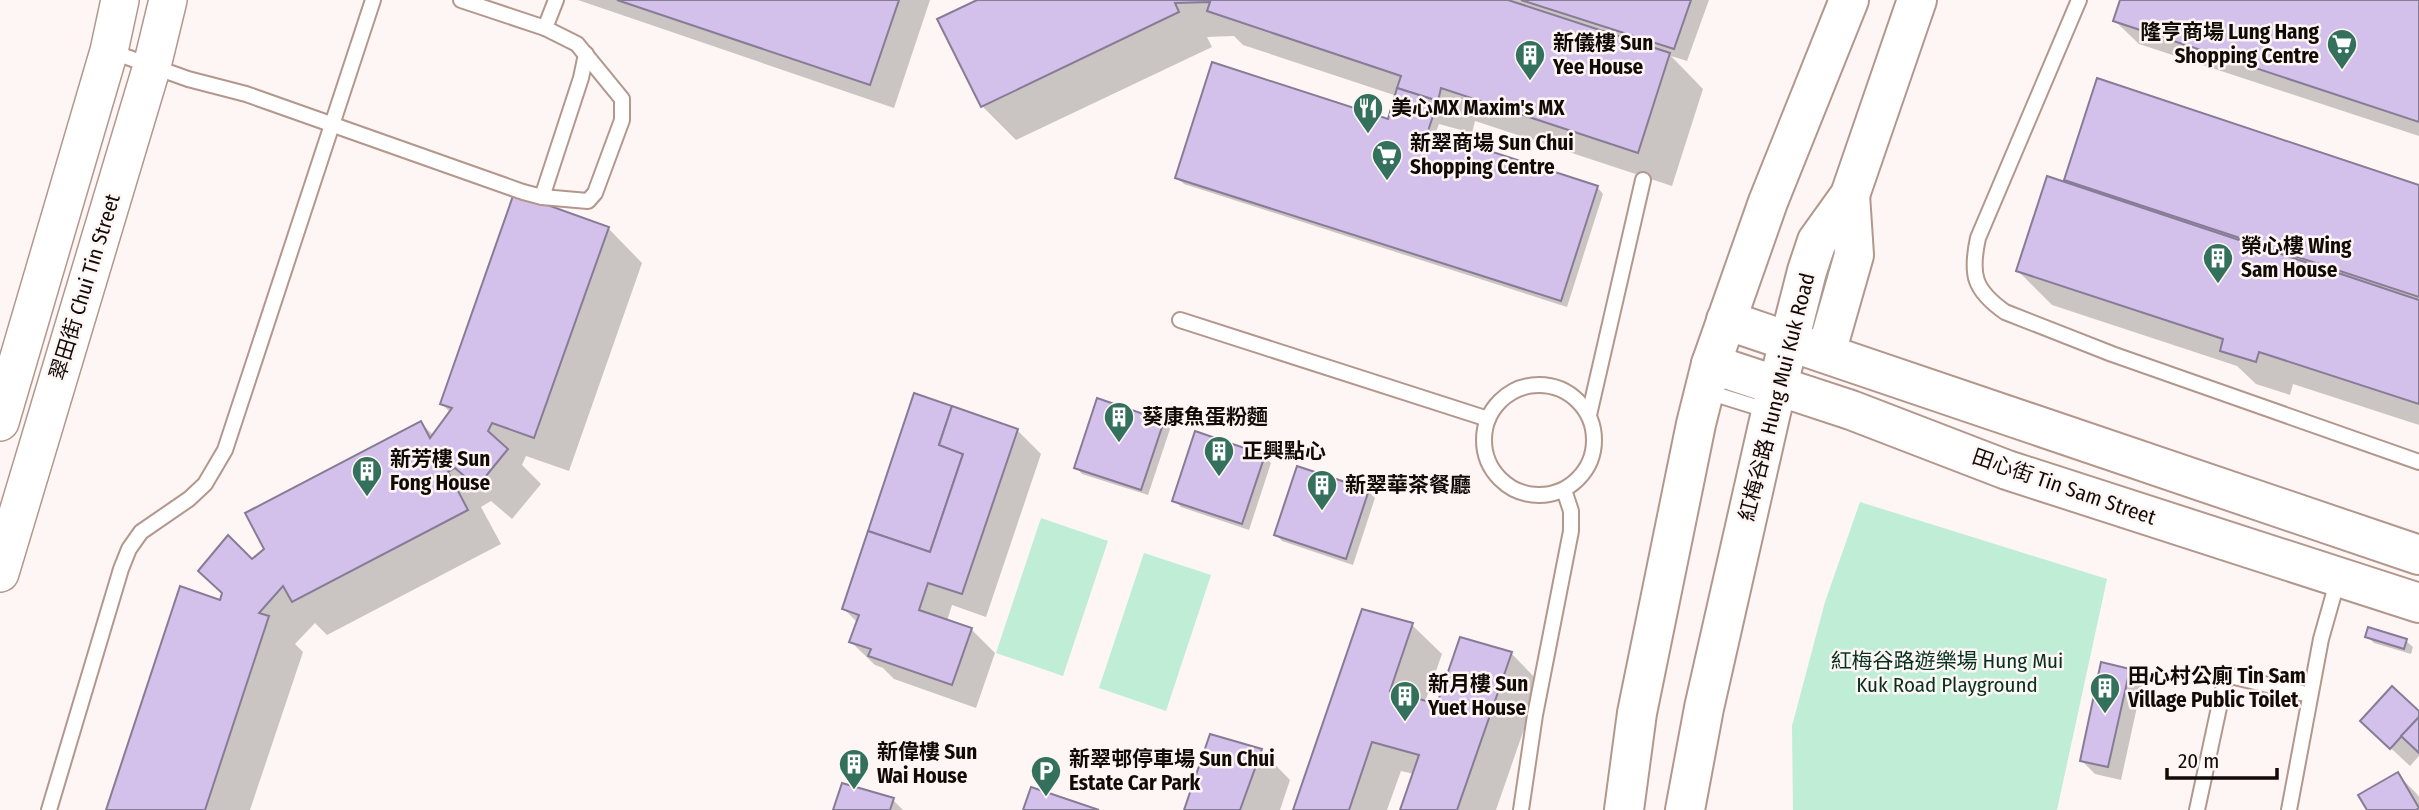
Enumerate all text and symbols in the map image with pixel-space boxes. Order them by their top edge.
place label: 隆亨商場 Lung Hang Shopping Centre [2140,19,2320,69]
supermarket icon: 隆亨商場 Lung Hang Shopping Centre [2325,27,2359,71]
place label: 新儀樓 Sun Yee House [1552,30,1653,80]
building icon: 新儀樓 Sun Yee House [1513,38,1547,82]
restaurant icon: 美心MX Maxim's MX [1351,91,1385,135]
place label: 美心MX Maxim's MX [1391,95,1565,121]
place label: 新翠商場 Sun Chui Shopping Centre [1410,130,1574,180]
supermarket icon: 新翠商場 Sun Chui Shopping Centre [1370,138,1404,182]
street label: 翠田街 Chui Tin Street [44,191,126,383]
place label: 榮心樓 Wing Sam House [2241,233,2352,283]
building icon: 榮心樓 Wing Sam House [2201,241,2235,285]
street label: 紅梅谷路 Hung Mui Kuk Road [1734,270,1820,524]
building icon: 葵康魚蛋粉麵 [1102,400,1136,444]
place label: 葵康魚蛋粉麵 [1142,404,1268,430]
building icon: 正興點心 [1202,434,1236,478]
place label: 正興點心 [1242,438,1326,464]
street label: 田心街 Tin Sam Street [1969,443,2159,531]
place label: 新芳樓 Sun Fong House [390,446,491,496]
building icon: 新芳樓 Sun Fong House [350,454,384,498]
building icon: 新翠華茶餐廳 [1305,468,1339,512]
place label: 新翠華茶餐廳 [1345,472,1471,498]
park label: 紅梅谷路遊樂場 Hung Mui Kuk Road Playground [1831,648,2063,698]
place label: 田心村公廁 Tin Sam Village Public Toilet [2127,663,2306,713]
place label: 新月樓 Sun Yuet House [1427,671,1528,721]
building icon: 田心村公廁 Tin Sam Village Public Toilet [2088,671,2122,715]
building icon: 新月樓 Sun Yuet House [1388,679,1422,723]
scale bar [2167,736,2277,780]
place label: 新偉樓 Sun Wai House [877,739,977,789]
place label: 新翠邨停車場 Sun Chui Estate Car Park [1069,746,1275,796]
building icon: 新偉樓 Sun Wai House [837,747,871,791]
text: 20 m [2178,748,2219,774]
parking icon: 新翠邨停車場 Sun Chui Estate Car Park [1029,754,1063,798]

